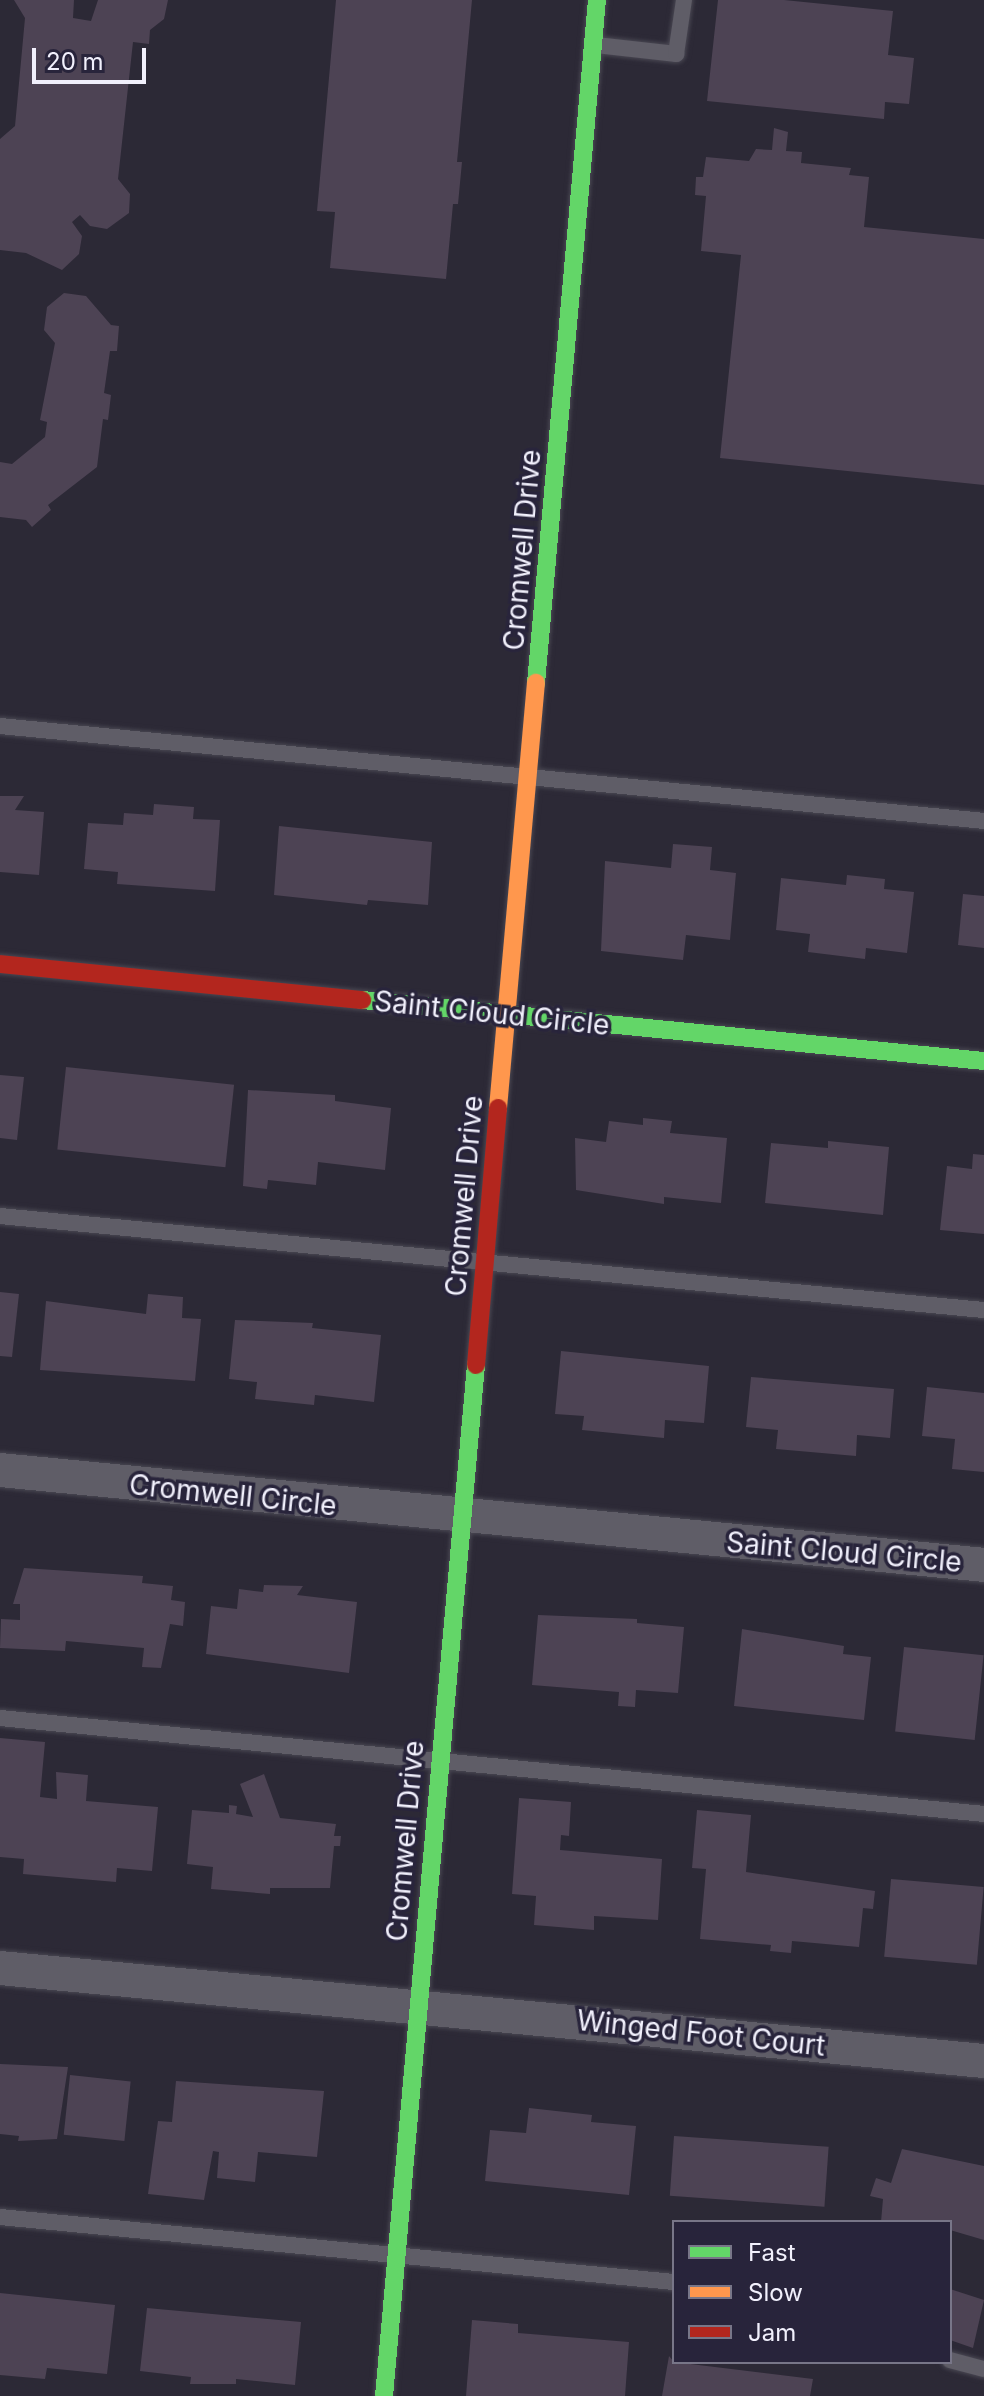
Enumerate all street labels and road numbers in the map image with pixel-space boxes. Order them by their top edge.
street label: Cromwell Drive [496,448,548,652]
street label: Saint Cloud Circle [373,984,611,1042]
street label: Cromwell Drive [438,1094,490,1298]
street label: Cromwell Circle [128,1467,338,1523]
street label: Saint Cloud Circle [725,1525,963,1579]
street label: Cromwell Drive [379,1739,431,1943]
street label: Winged Foot Court [575,2003,827,2063]

